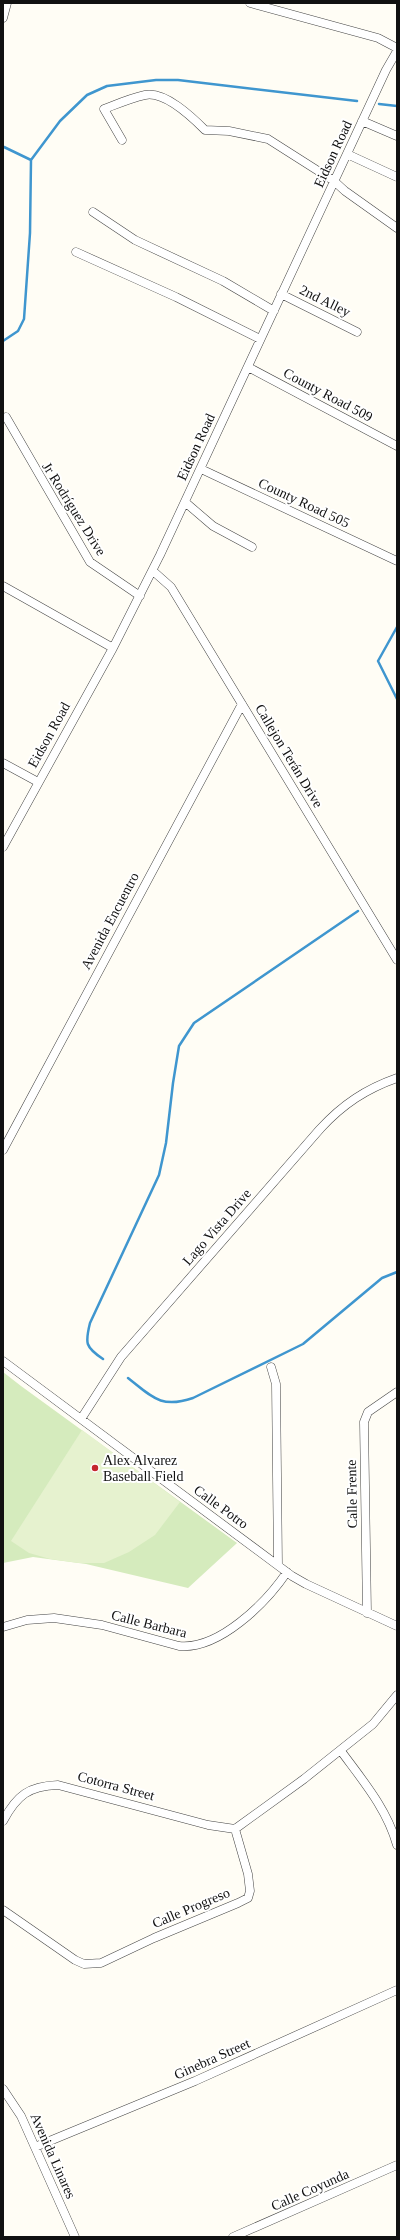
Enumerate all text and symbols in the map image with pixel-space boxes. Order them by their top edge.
street label: Eidson Road [311,118,355,190]
street label: 2nd Alley [297,282,353,320]
street label: County Road 509 [281,365,375,425]
street label: Eidson Road [174,411,218,483]
street label: Jr Rodríguez Drive [39,460,109,558]
street label: County Road 505 [256,475,352,531]
street label: Eidson Road [25,700,73,770]
street label: Callejon Terán Drive [252,702,326,810]
street label: Avenida Encuentro [78,870,142,972]
street label: Lago Vista Drive [180,1186,254,1268]
place label: Alex Alvarez Baseball Field [103,1453,184,1484]
street label: Calle Frente [344,1459,360,1529]
marker: Alex Alvarez Baseball Field [90,1463,100,1473]
street label: Calle Potro [191,1482,251,1532]
street label: Calle Barbara [110,1607,189,1641]
street label: Cotorra Street [76,1769,156,1803]
street label: Calle Progreso [150,1885,232,1931]
street label: Ginebra Street [172,2036,252,2082]
street label: Avenida Linares [27,2111,79,2201]
street label: Calle Coyunda [269,2166,352,2214]

